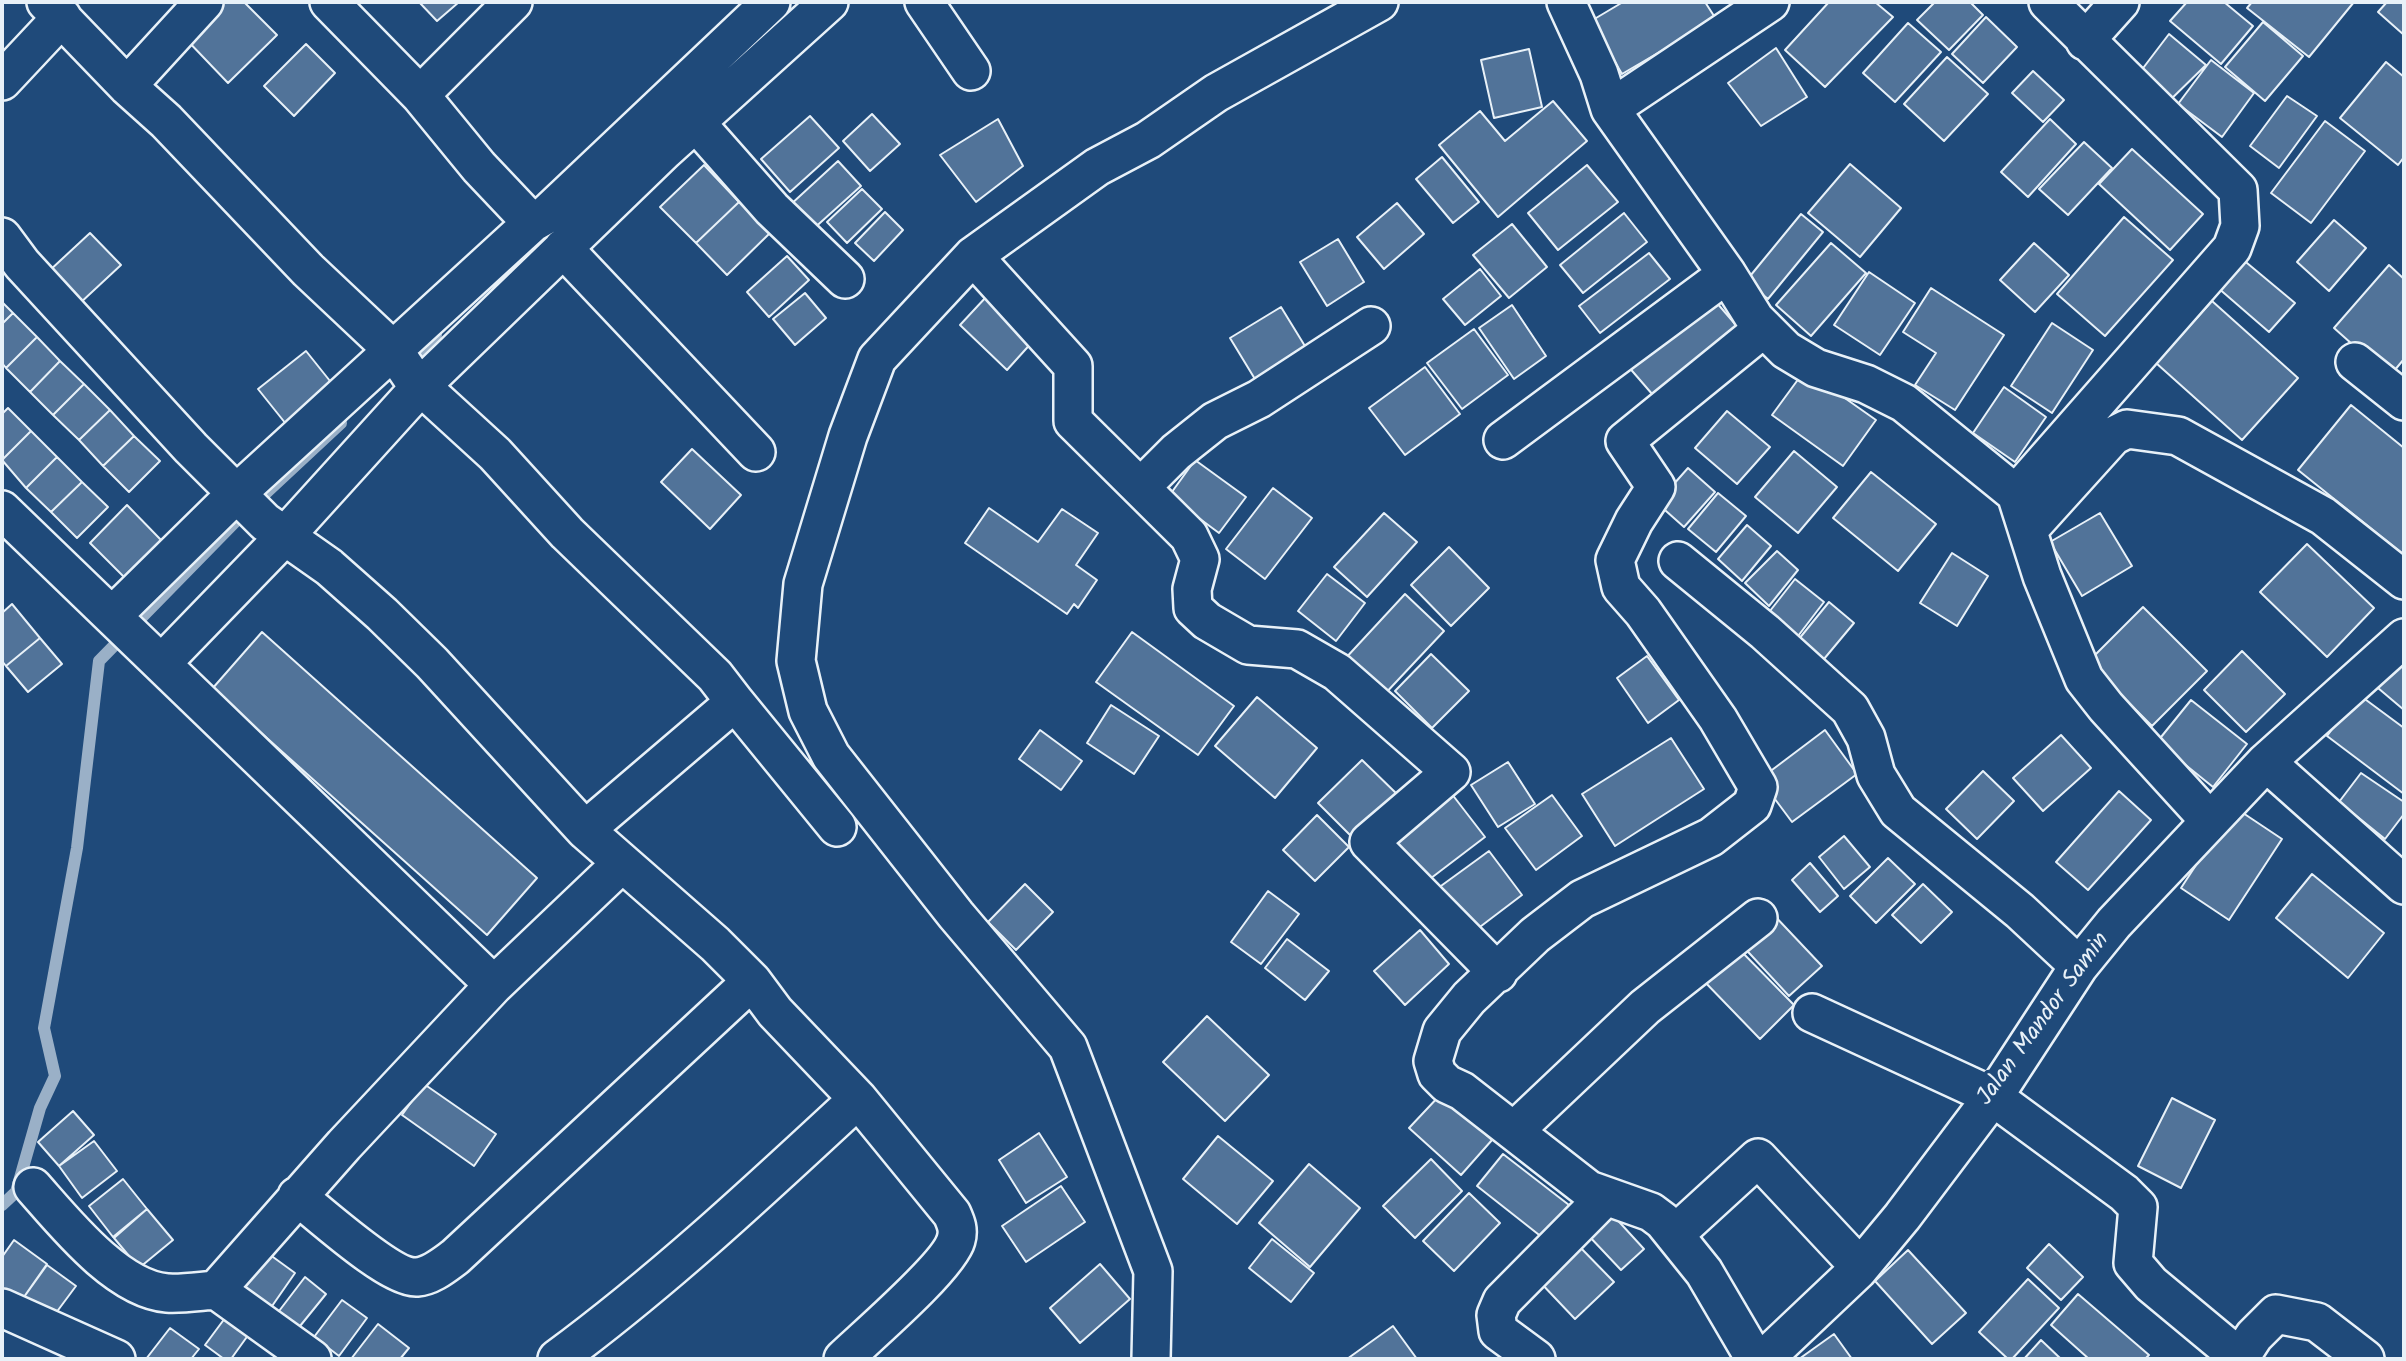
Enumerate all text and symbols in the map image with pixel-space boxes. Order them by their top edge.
street label: Jalan Mandor Samin [1973,928,2117,1112]

